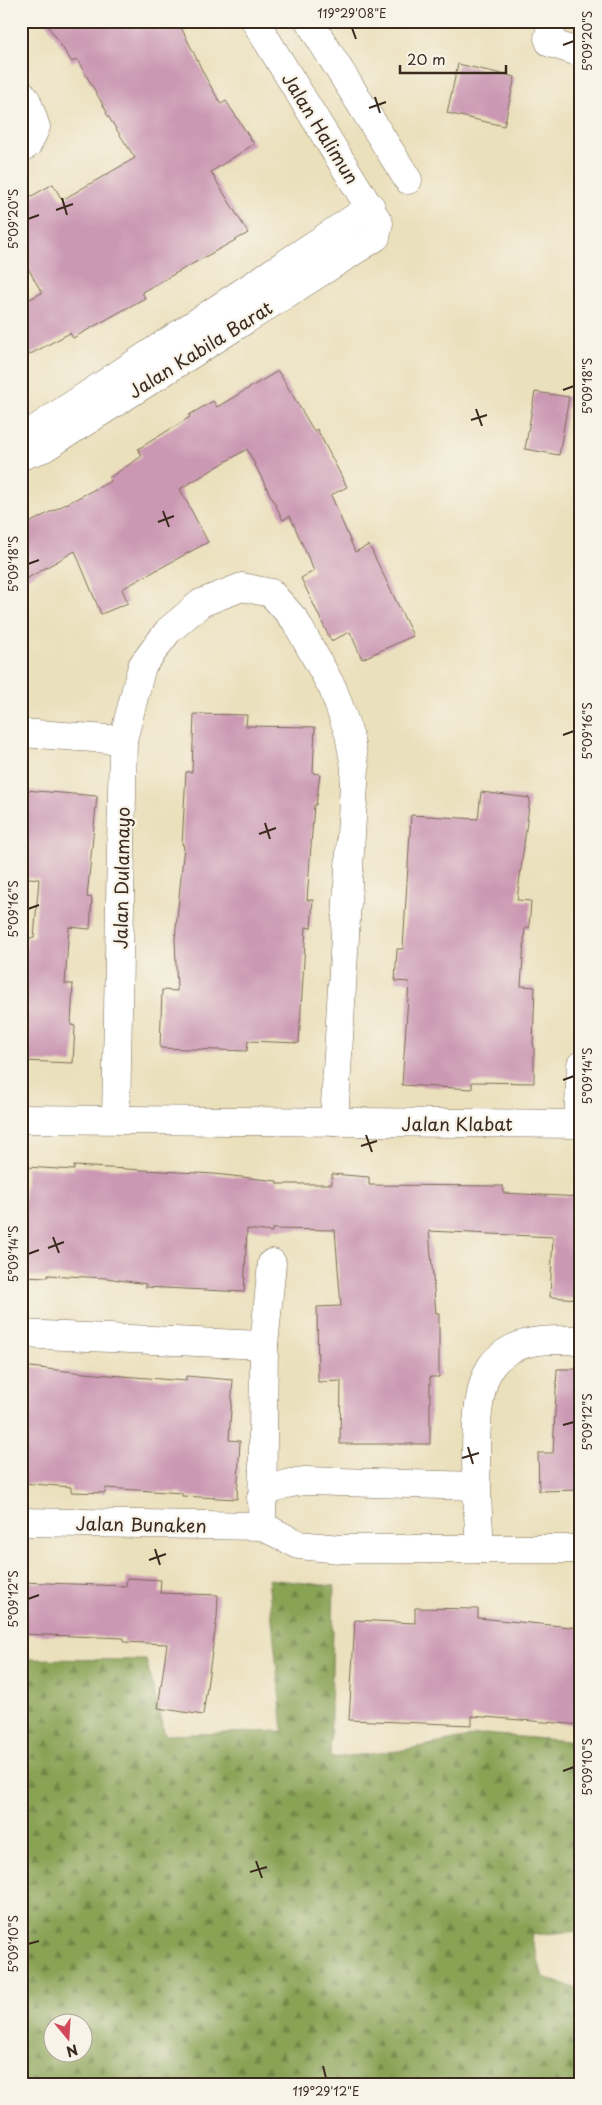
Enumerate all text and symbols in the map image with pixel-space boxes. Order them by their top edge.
text: 119°29'08"E [317,4,387,22]
text: 5°09'20"S [578,11,596,71]
scale bar [400,42,506,74]
text: 20 m [407,47,446,70]
street label: Jalan Halimun [276,67,366,189]
text: 5°09'20"S [4,189,22,249]
street label: Jalan Kabila Barat [123,294,277,404]
text: 5°09'18"S [578,358,596,414]
text: 5°09'18"S [4,536,22,592]
text: 5°09'16"S [578,702,596,760]
street label: Jalan Dulamayo [106,807,136,949]
text: 5°09'16"S [4,880,22,938]
text: 5°09'14"S [578,1048,596,1104]
street label: Jalan Klabat [401,1110,513,1137]
text: 5°09'14"S [4,1226,22,1282]
text: 5°09'12"S [578,1393,596,1451]
street label: Jalan Bunaken [75,1509,207,1539]
text: 5°09'12"S [4,1570,22,1628]
text: 5°09'10"S [578,1738,596,1796]
text: 5°09'10"S [4,1915,22,1973]
north arrow [42,2012,92,2062]
text: N [64,2039,81,2063]
text: 119°29'12"E [293,2082,359,2100]

